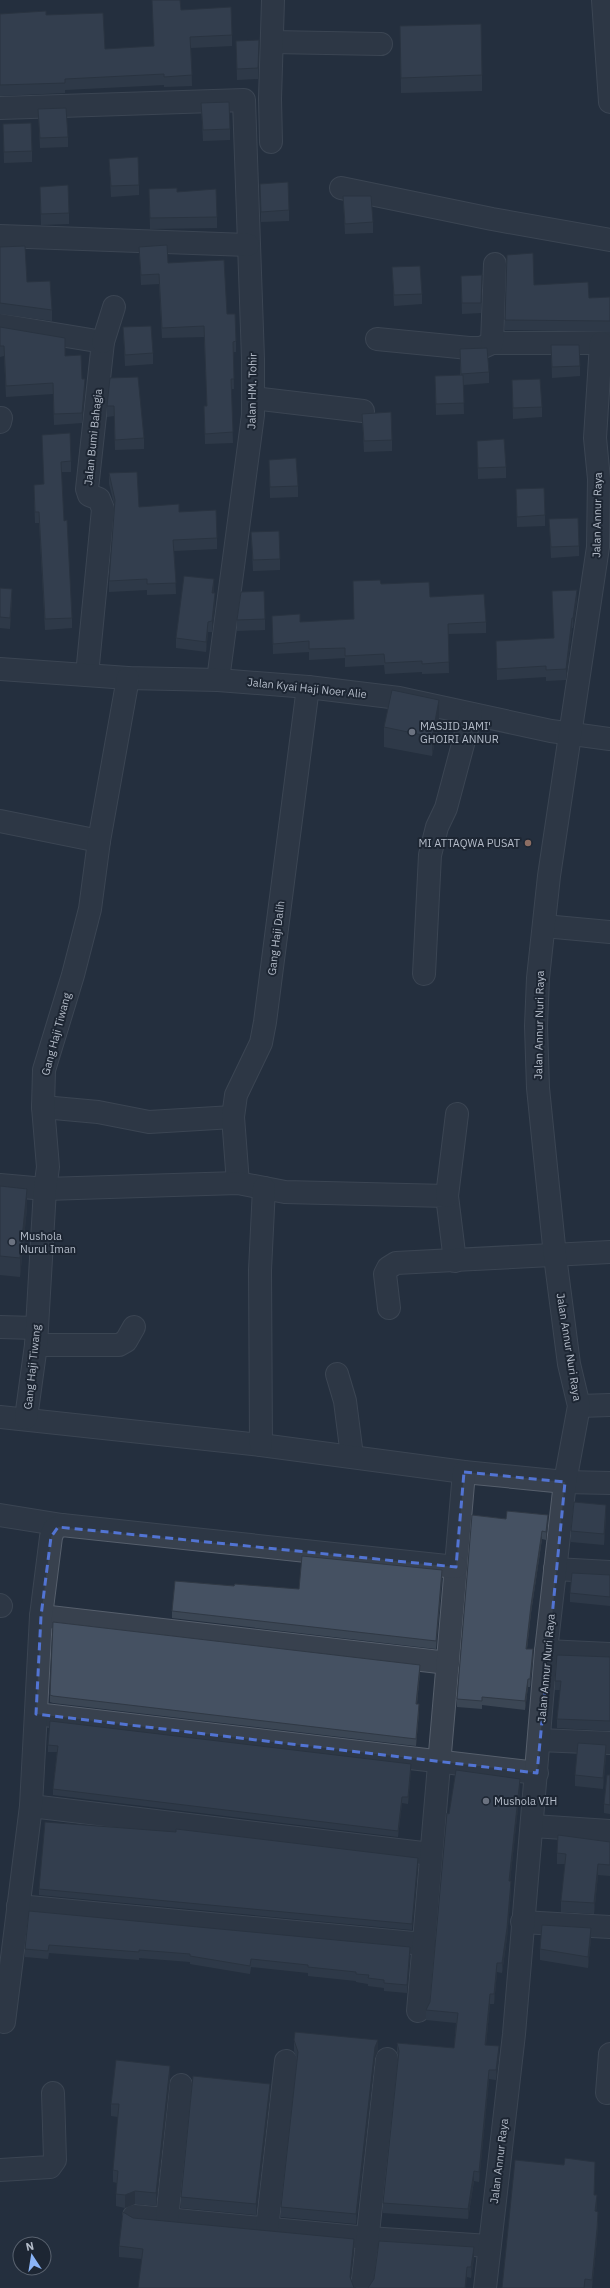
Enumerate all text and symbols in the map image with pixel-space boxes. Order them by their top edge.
street label: Jalan HM. Tohir [244,353,260,429]
street label: Jalan Bumi Bahagia [81,388,105,486]
street label: Jalan Annur Raya [589,472,605,558]
street label: Jalan Kyai Haji Noer Alie [247,675,367,701]
place label: MASJID JAMI' GHOIRI ANNUR [420,719,499,746]
marker: MASJID JAMI' GHOIRI ANNUR [407,727,417,737]
place label: MI ATTAQWA PUSAT [418,836,521,850]
marker: MI ATTAQWA PUSAT [523,838,533,848]
street label: Gang Haji Dalih [264,900,288,976]
street label: Jalan Annur Nuri Raya [531,970,547,1080]
street label: Gang Haji Tiwang [38,991,74,1077]
place label: Mushola Nurul Iman [20,1229,76,1256]
marker: Mushola Nurul Iman [7,1237,17,1247]
street label: Jalan Annur Nuri Raya [554,1292,584,1402]
street label: Gang Haji Tiwang [21,1324,43,1410]
street label: Jalan Annur Nuri Raya [534,1613,558,1723]
place label: Mushola VIH [494,1794,557,1808]
marker: Mushola VIH [481,1796,491,1806]
street label: Jalan Annur Raya [487,2118,511,2204]
north arrow [12,2236,52,2276]
text: N [25,2239,35,2254]

